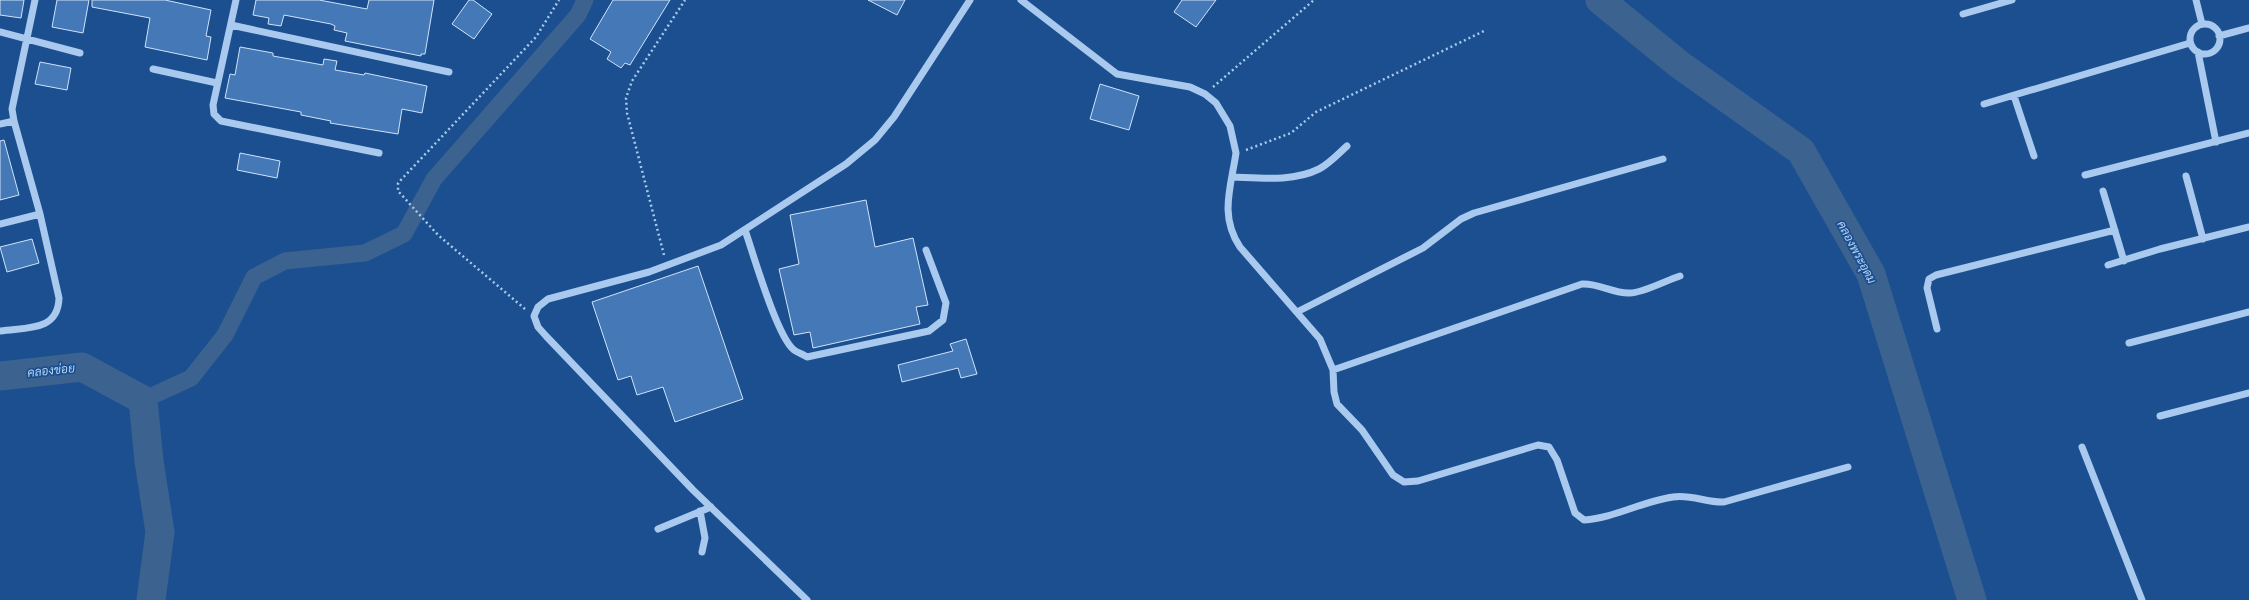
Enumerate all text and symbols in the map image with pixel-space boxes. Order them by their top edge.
water label: คลองพระอุดม [1832,218,1879,288]
water label: คลองข่อย [27,361,76,379]

